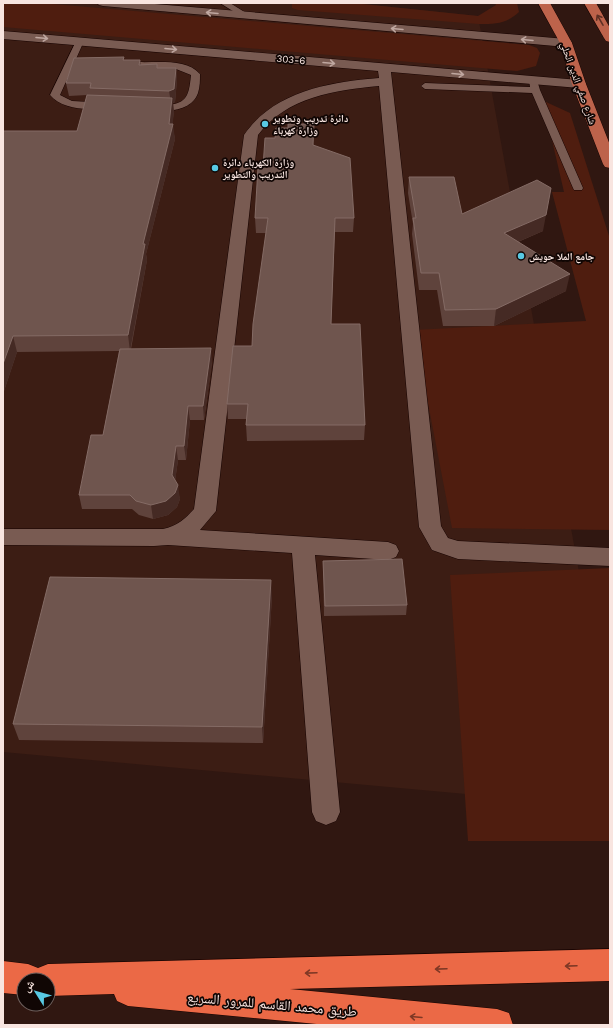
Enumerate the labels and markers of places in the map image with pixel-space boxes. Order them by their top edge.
place label: دائرة تدريب وتطوير وزارة كهرباء [272,113,348,137]
marker: دائرة تدريب وتطوير وزارة كهرباء [260,119,270,129]
place label: وزارة الكهرباء دائرة التدريب والتطوير [222,157,294,181]
marker: وزارة الكهرباء دائرة التدريب والتطوير [210,163,220,173]
marker: جامع الملا حويش [516,251,526,261]
place label: جامع الملا حويش [529,251,595,264]

